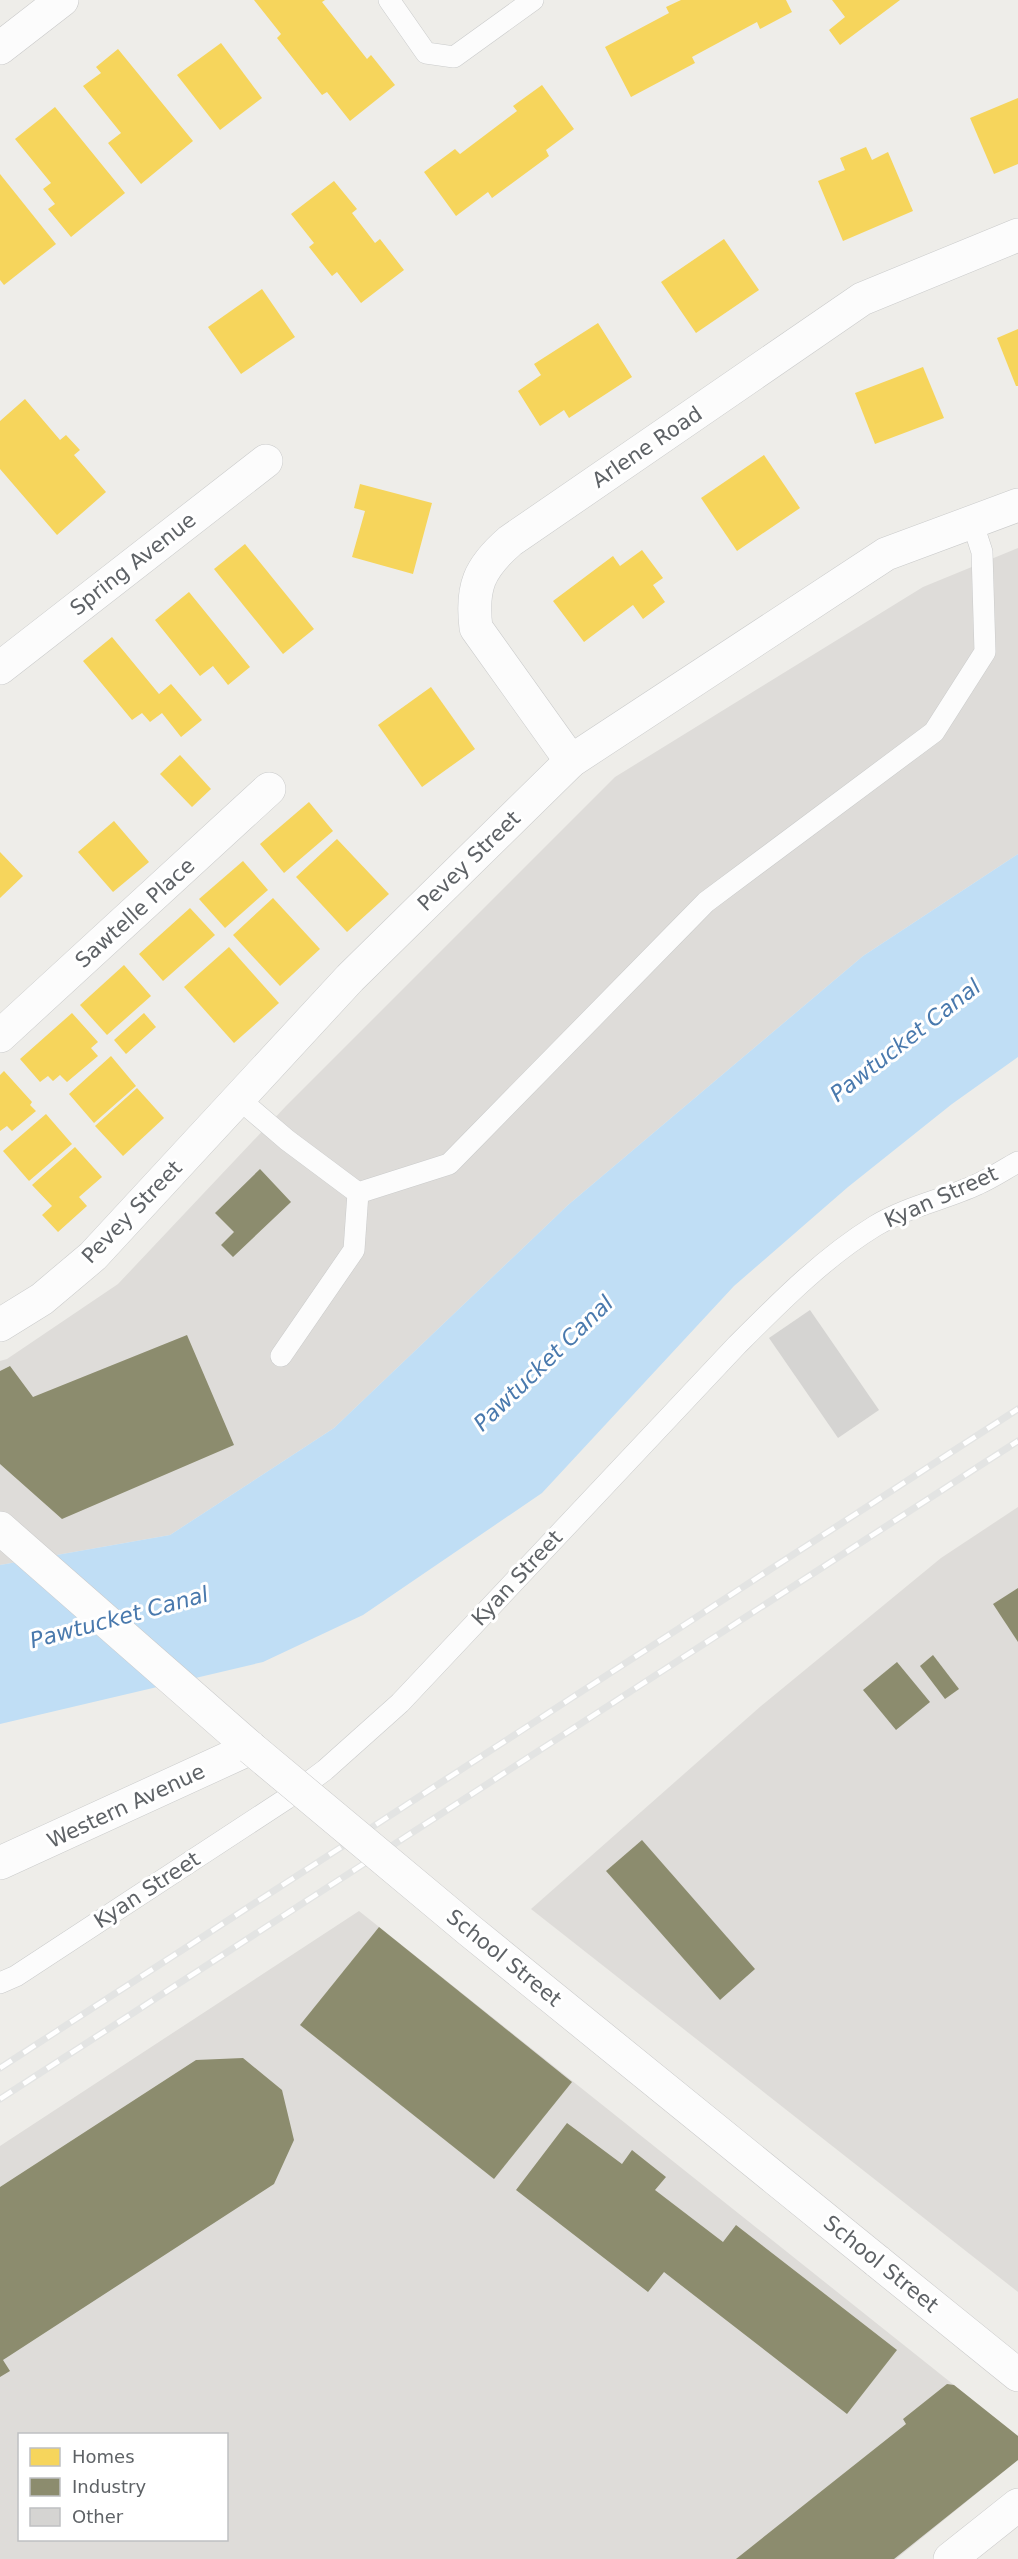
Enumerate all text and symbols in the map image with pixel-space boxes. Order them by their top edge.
street label: Arlene Road [587,401,707,493]
street label: Spring Avenue [66,508,200,620]
street label: Pevey Street [413,806,525,916]
street label: Sawtelle Place [71,853,199,973]
water label: Pawtucket Canal [825,974,985,1107]
street label: Pevey Street [77,1156,187,1268]
street label: Kyan Street [881,1161,1001,1233]
water label: Pawtucket Canal [469,1291,618,1436]
street label: Kyan Street [467,1525,567,1631]
water label: Pawtucket Canal [27,1582,211,1653]
street label: Western Avenue [44,1759,208,1853]
street label: Kyan Street [90,1847,204,1933]
street label: School Street [442,1905,566,2011]
street label: School Street [819,2211,943,2317]
legend [18,2433,228,2541]
text: Homes [72,2446,135,2467]
text: Industry [72,2476,146,2497]
text: Other [72,2506,124,2527]

